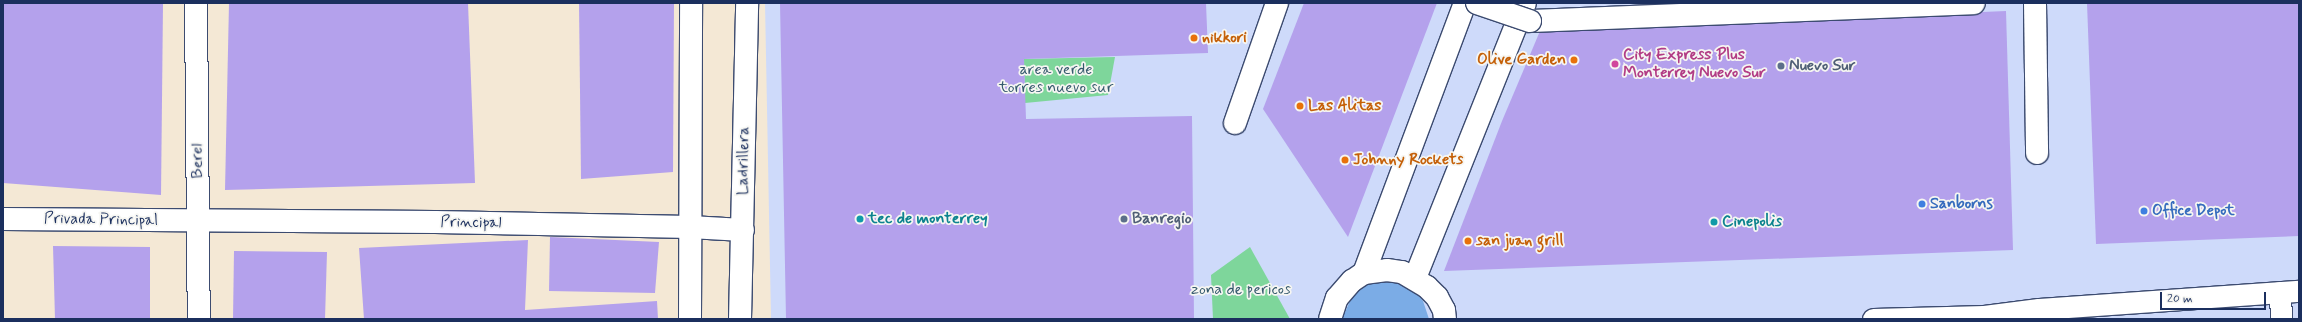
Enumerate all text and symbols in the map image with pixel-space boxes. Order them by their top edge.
place label: nikkori [1202,28,1247,48]
marker: nikkori [1189,33,1199,43]
place label: City Express Plus Monterrey Nuevo Sur [1623,45,1766,83]
place label: Olive Garden [1479,50,1566,70]
marker: Olive Garden [1569,55,1579,65]
place label: Nuevo Sur [1789,56,1856,76]
marker: City Express Plus Monterrey Nuevo Sur [1610,59,1620,69]
park label: area verde torres nuevo sur [1001,60,1111,98]
marker: Nuevo Sur [1776,61,1786,71]
place label: Las Alitas [1308,96,1382,116]
marker: Las Alitas [1295,101,1305,111]
street label: Ladrillera [734,127,754,195]
street label: Berel [188,143,208,179]
place label: Johnny Rockets [1353,150,1464,170]
marker: Johnny Rockets [1340,155,1350,165]
place label: Sanborns [1930,194,1993,214]
marker: Sanborns [1917,199,1927,209]
place label: Office Depot [2152,201,2234,221]
marker: Office Depot [2139,206,2149,216]
street label: Privada Principal [42,209,160,231]
place label: tec de monterrey [868,209,987,229]
place label: Banregio [1132,209,1192,229]
place label: Cinepolis [1722,212,1782,232]
street label: Principal [440,213,502,233]
marker: tec de monterrey [855,214,865,224]
marker: Banregio [1119,214,1129,224]
marker: Cinepolis [1709,217,1719,227]
place label: san juan grill [1476,231,1562,251]
marker: san juan grill [1463,236,1473,246]
park label: zona de pericos [1191,280,1291,300]
scale bar [2162,284,2268,310]
text: 20 m [2167,291,2193,307]

